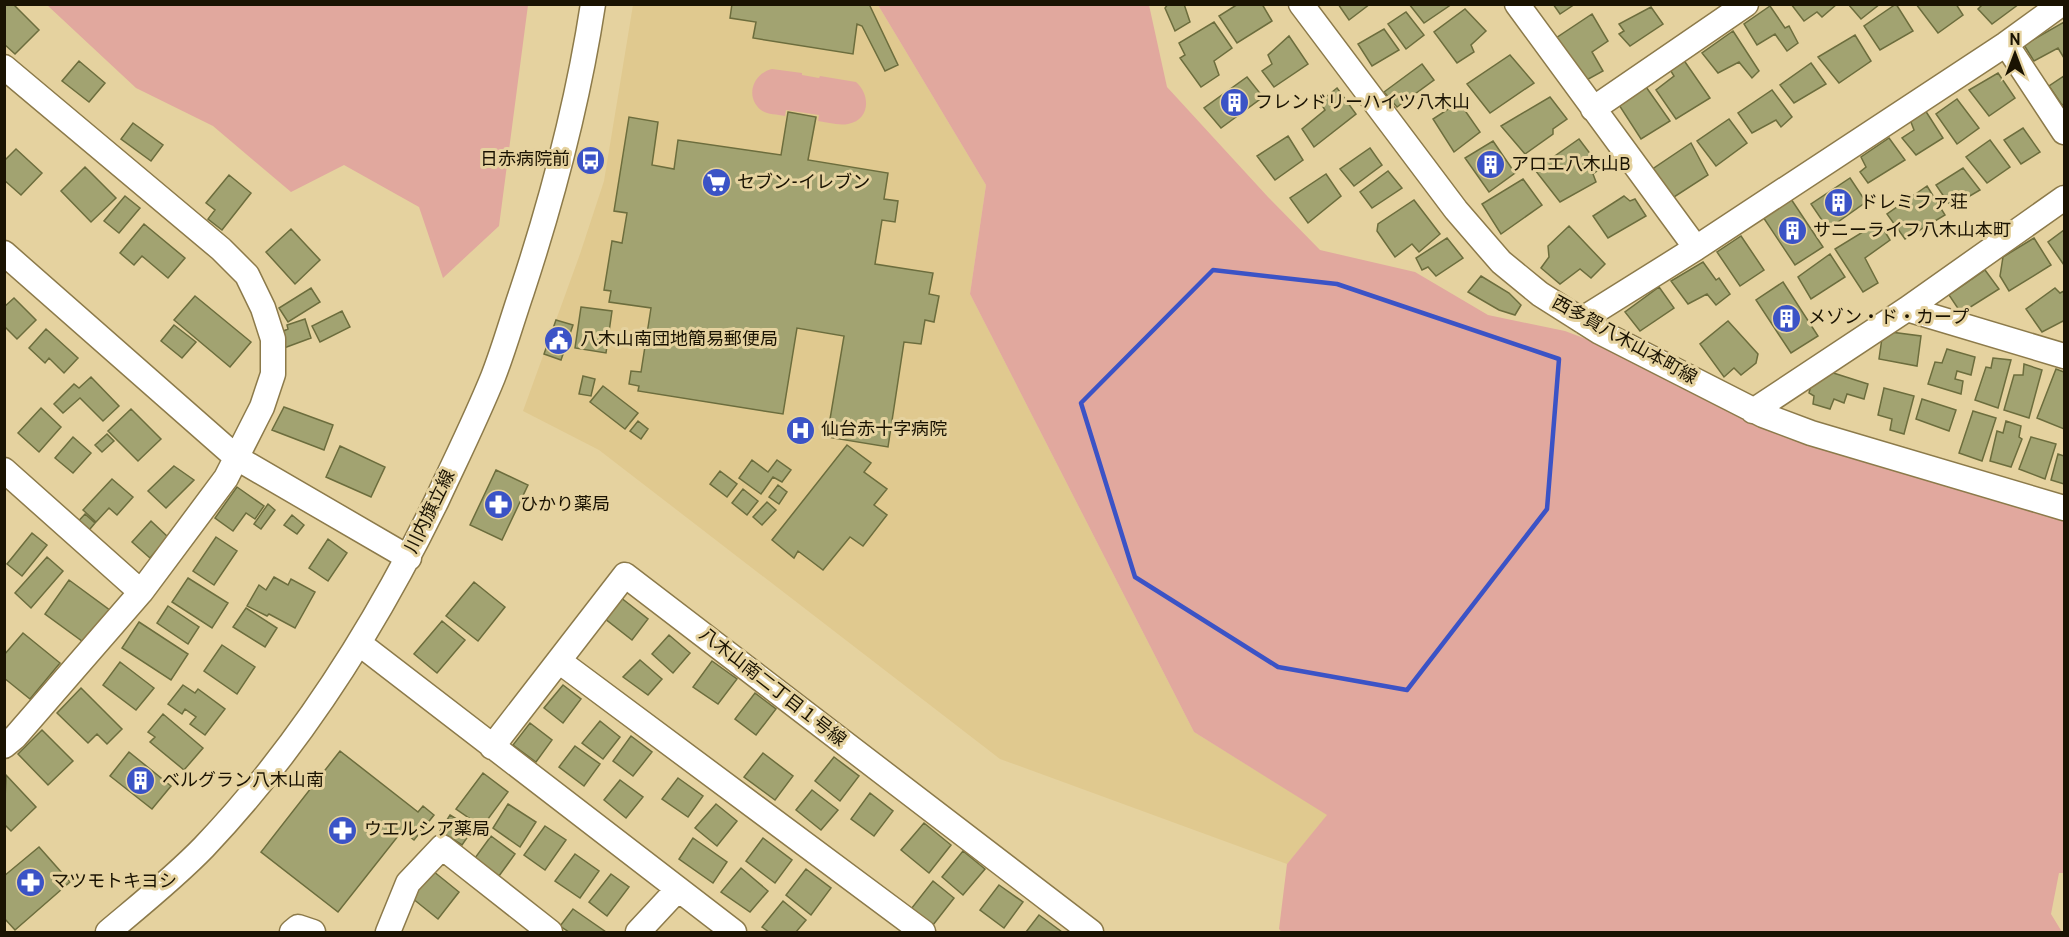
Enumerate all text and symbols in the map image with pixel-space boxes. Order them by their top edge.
north arrow [1985,24,2045,84]
text: N [2009,31,2021,51]
building icon: フレンドリーハイツ八木山 [1218,87,1250,119]
place label: フレンドリーハイツ八木山 [1255,92,1470,115]
bus stop icon: 日赤病院前 [575,144,607,176]
place label: 日赤病院前 [480,149,570,172]
building icon: アロエ八木山B [1474,149,1506,181]
place label: アロエ八木山B [1511,154,1631,177]
supermarket icon: セブン-イレブン [700,167,732,199]
place label: セブン-イレブン [737,172,870,195]
building icon: ドレミファ荘 [1823,187,1855,219]
place label: ドレミファ荘 [1860,192,1968,215]
building icon: サニーライフ八木山本町 [1776,215,1808,247]
place label: サニーライフ八木山本町 [1813,220,2011,243]
street label: 西多賀八木山本町線 [1548,292,1700,390]
building icon: メゾン・ド・カープ [1771,302,1803,334]
place label: メゾン・ド・カープ [1808,307,1969,330]
public building icon: 八木山南団地簡易郵便局 [543,324,575,356]
place label: 八木山南団地簡易郵便局 [580,329,778,352]
hospital icon: 仙台赤十字病院 [784,414,816,446]
place label: 仙台赤十字病院 [821,419,947,442]
street label: 川内旗立線 [401,467,461,557]
pharmacy icon: ひかり薬局 [483,489,515,521]
place label: ひかり薬局 [520,494,610,517]
street label: 八木山南二丁目１号線 [694,624,850,752]
building icon: ベルグラン八木山南 [125,765,157,797]
place label: ベルグラン八木山南 [162,770,324,793]
pharmacy icon: ウエルシア薬局 [327,814,359,846]
place label: ウエルシア薬局 [364,819,490,842]
pharmacy icon: マツモトキヨシ [14,866,46,898]
place label: マツモトキヨシ [51,871,177,894]

